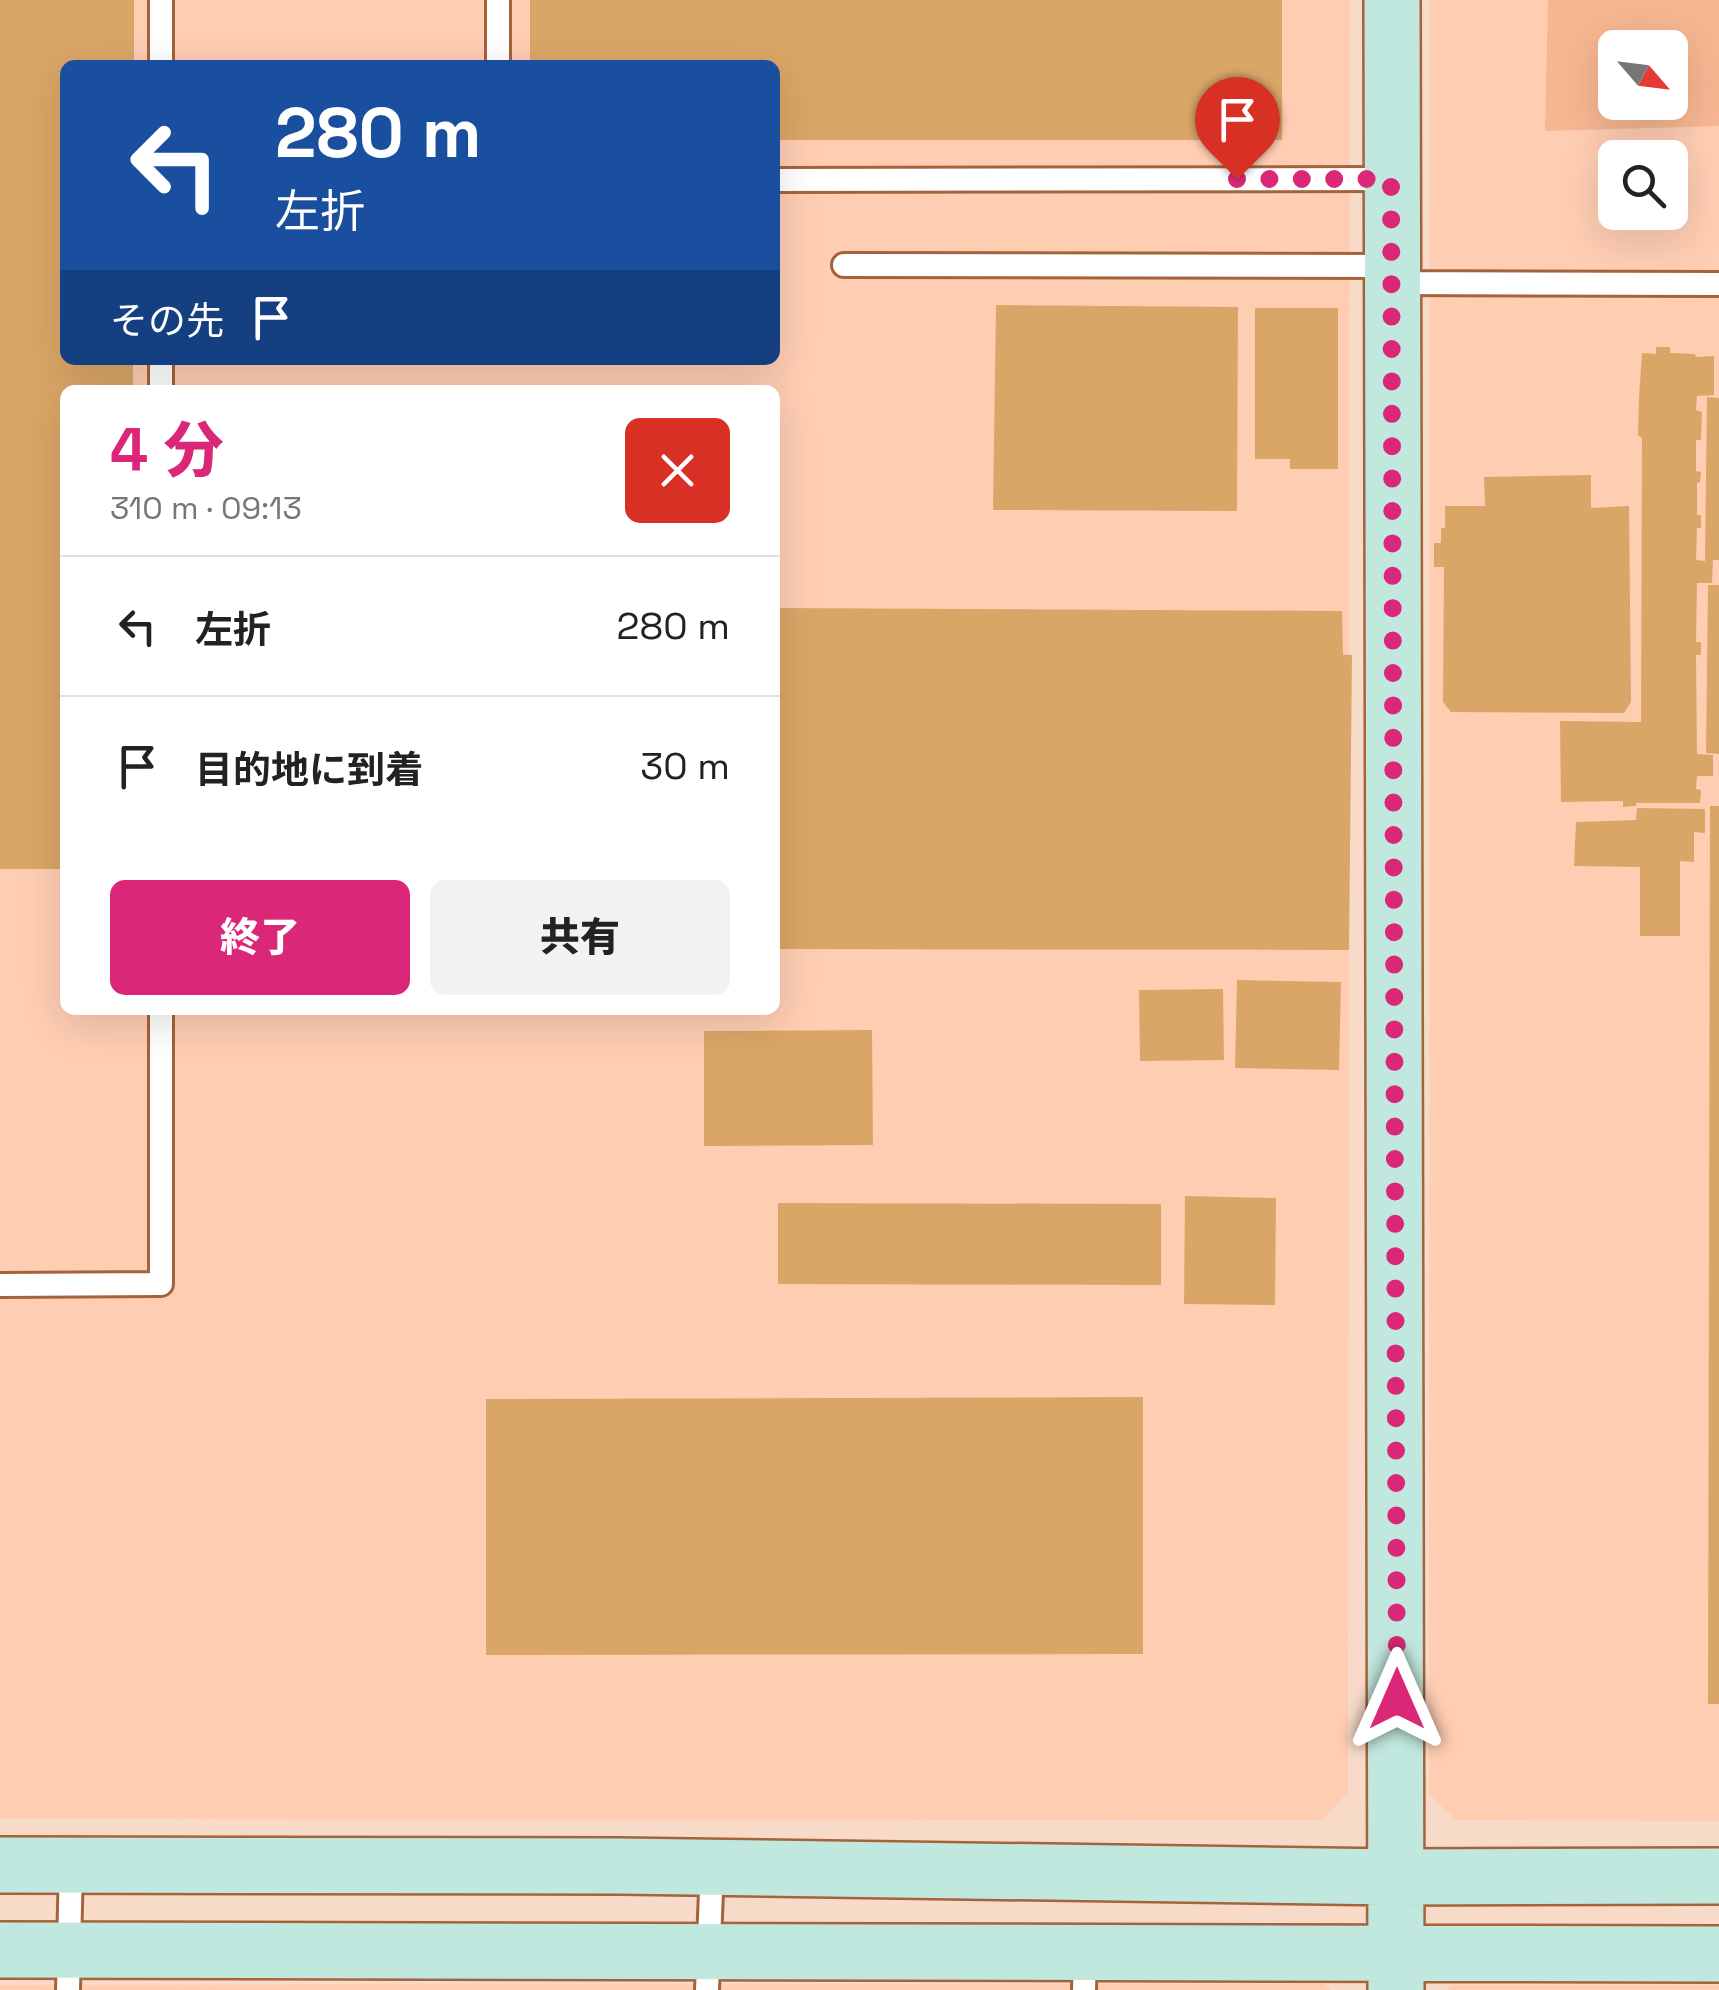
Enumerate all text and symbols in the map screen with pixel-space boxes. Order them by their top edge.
north arrow [1598,30,1688,120]
map controls [1598,30,1688,230]
pin [1195,77,1280,180]
text: 280 m [275,88,482,177]
icon: arrive [1210,92,1265,147]
icon: left [110,100,240,230]
button: search [1598,140,1688,230]
text: 左折 [275,183,365,240]
icon: arrive [244,290,299,345]
text: その先 [110,297,224,345]
text: 4 分 [110,412,223,489]
button: close [625,418,730,523]
text: 310 m · 09:13 [110,488,302,528]
icon: left [110,599,165,654]
text: 280 m [617,602,730,650]
text: 左折 [195,606,271,654]
icon: arrive [110,739,165,794]
text: 30 m [640,742,730,790]
text: 目的地に到着 [195,746,423,794]
button: 終了 [110,880,410,995]
button: 共有 [430,880,730,995]
position arrow [1345,1647,1449,1751]

